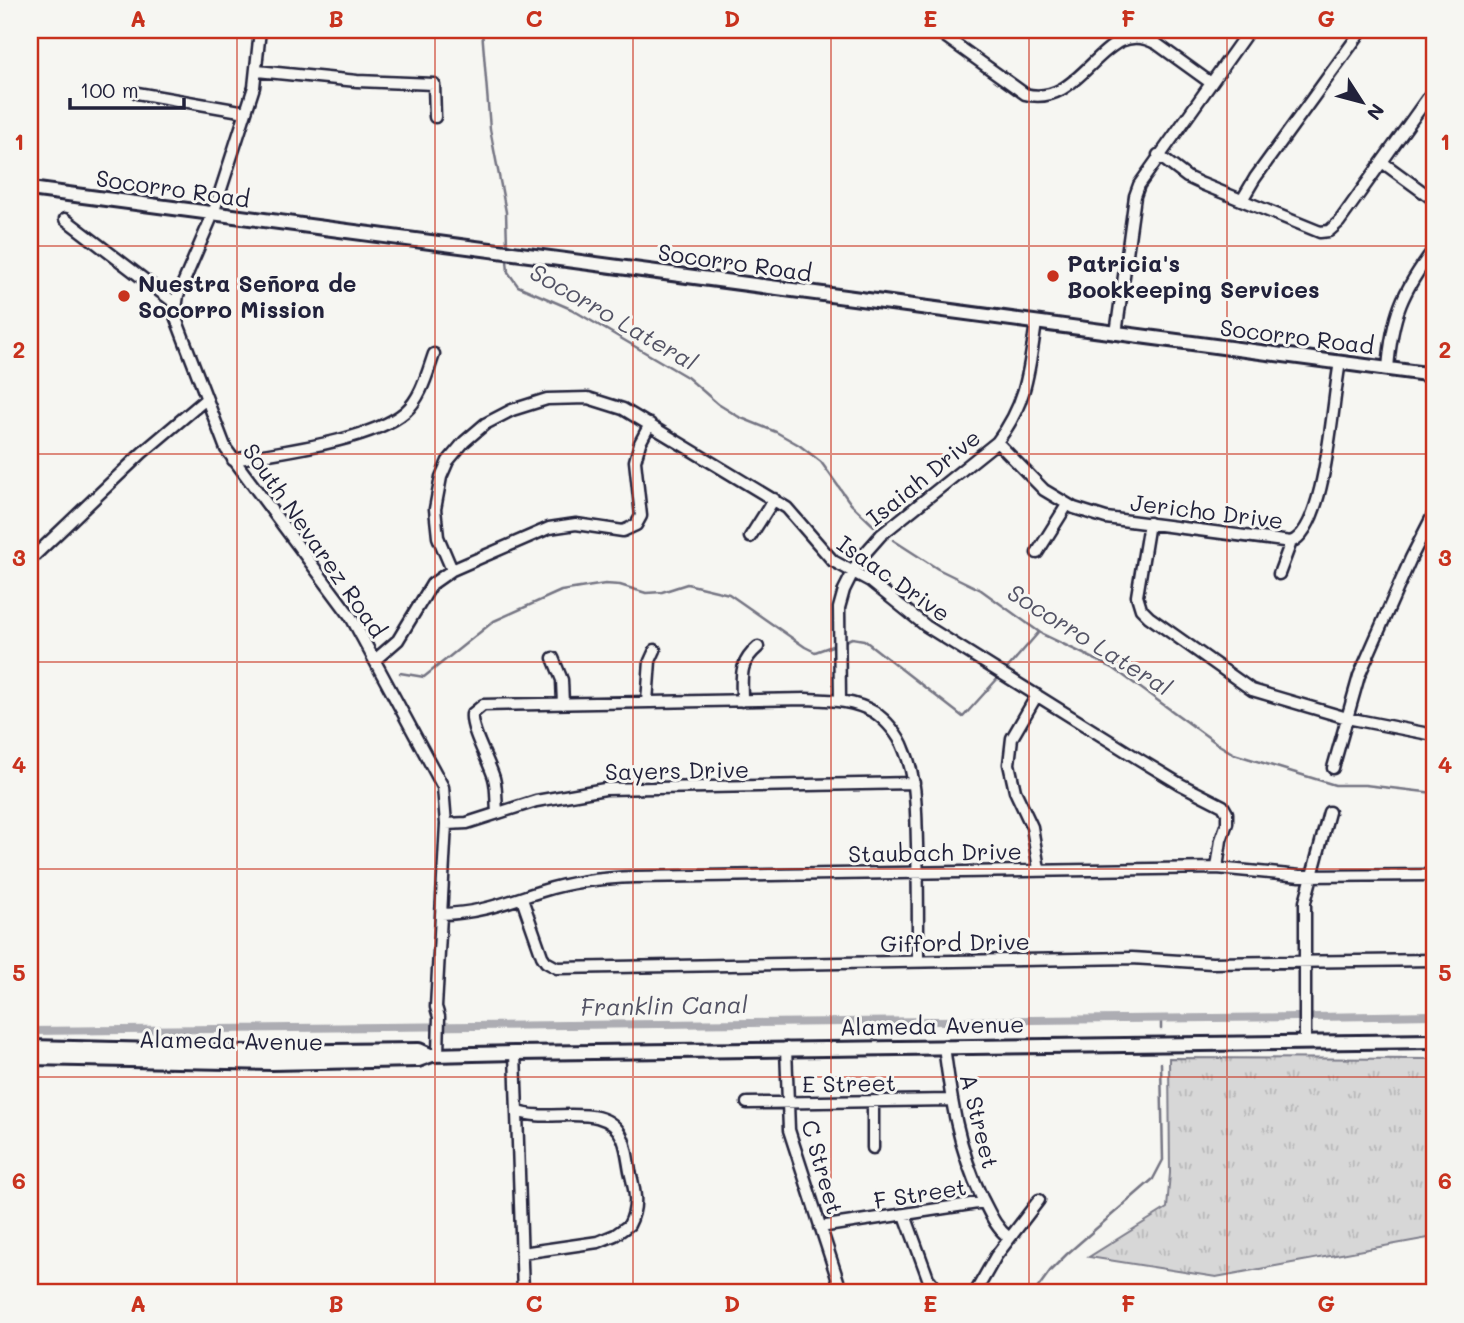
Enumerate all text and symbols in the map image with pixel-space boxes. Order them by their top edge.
text: A [130,3,146,33]
text: B [328,3,344,33]
text: C [525,3,543,33]
text: D [724,3,740,33]
text: E [923,3,937,33]
text: F [1121,3,1135,33]
text: G [1317,3,1335,33]
scale bar [70,66,184,110]
north arrow [1328,66,1398,136]
text: 100 m [80,76,139,103]
text: N [1362,99,1391,125]
text: 1 [14,126,24,156]
text: 1 [1440,126,1450,156]
street label: Socorro Road [94,162,252,214]
street label: Socorro Road [656,236,814,288]
place label: Patricia's Bookkeeping Services [1067,248,1319,304]
water label: Socorro Lateral [525,256,703,376]
place label: Nuestra Señora de Socorro Mission [138,268,356,324]
marker: Patricia's Bookkeeping Services [1045,268,1061,284]
marker: Nuestra Señora de Socorro Mission [116,288,132,304]
street label: Socorro Road [1218,312,1376,360]
text: 2 [13,334,25,364]
text: 2 [1439,334,1451,364]
street label: Isaiah Drive [860,422,986,532]
street label: South Nevarez Road [237,437,393,643]
street label: Jericho Drive [1129,487,1285,535]
street label: Isaac Drive [831,528,957,628]
text: 3 [12,542,26,572]
text: 3 [1438,542,1452,572]
water label: Socorro Lateral [1002,576,1178,702]
text: 4 [12,749,26,779]
text: 4 [1438,749,1452,779]
street label: Sayers Drive [605,754,749,786]
street label: Staubach Drive [848,835,1022,869]
street label: Gifford Drive [880,926,1030,958]
text: 5 [12,957,26,987]
text: 5 [1438,957,1452,987]
water label: Franklin Canal [580,988,748,1022]
street label: Alameda Avenue [840,1008,1024,1042]
street label: Alameda Avenue [139,1023,323,1057]
street label: E Street [802,1067,896,1099]
street label: A Street [954,1071,1006,1171]
street label: C Street [795,1116,851,1218]
text: 6 [12,1165,26,1195]
text: 6 [1438,1165,1452,1195]
street label: F Street [872,1171,968,1215]
text: A [130,1288,146,1318]
text: B [328,1288,344,1318]
text: C [525,1288,543,1318]
text: D [724,1288,740,1318]
text: E [923,1288,937,1318]
text: F [1121,1288,1135,1318]
text: G [1317,1288,1335,1318]

